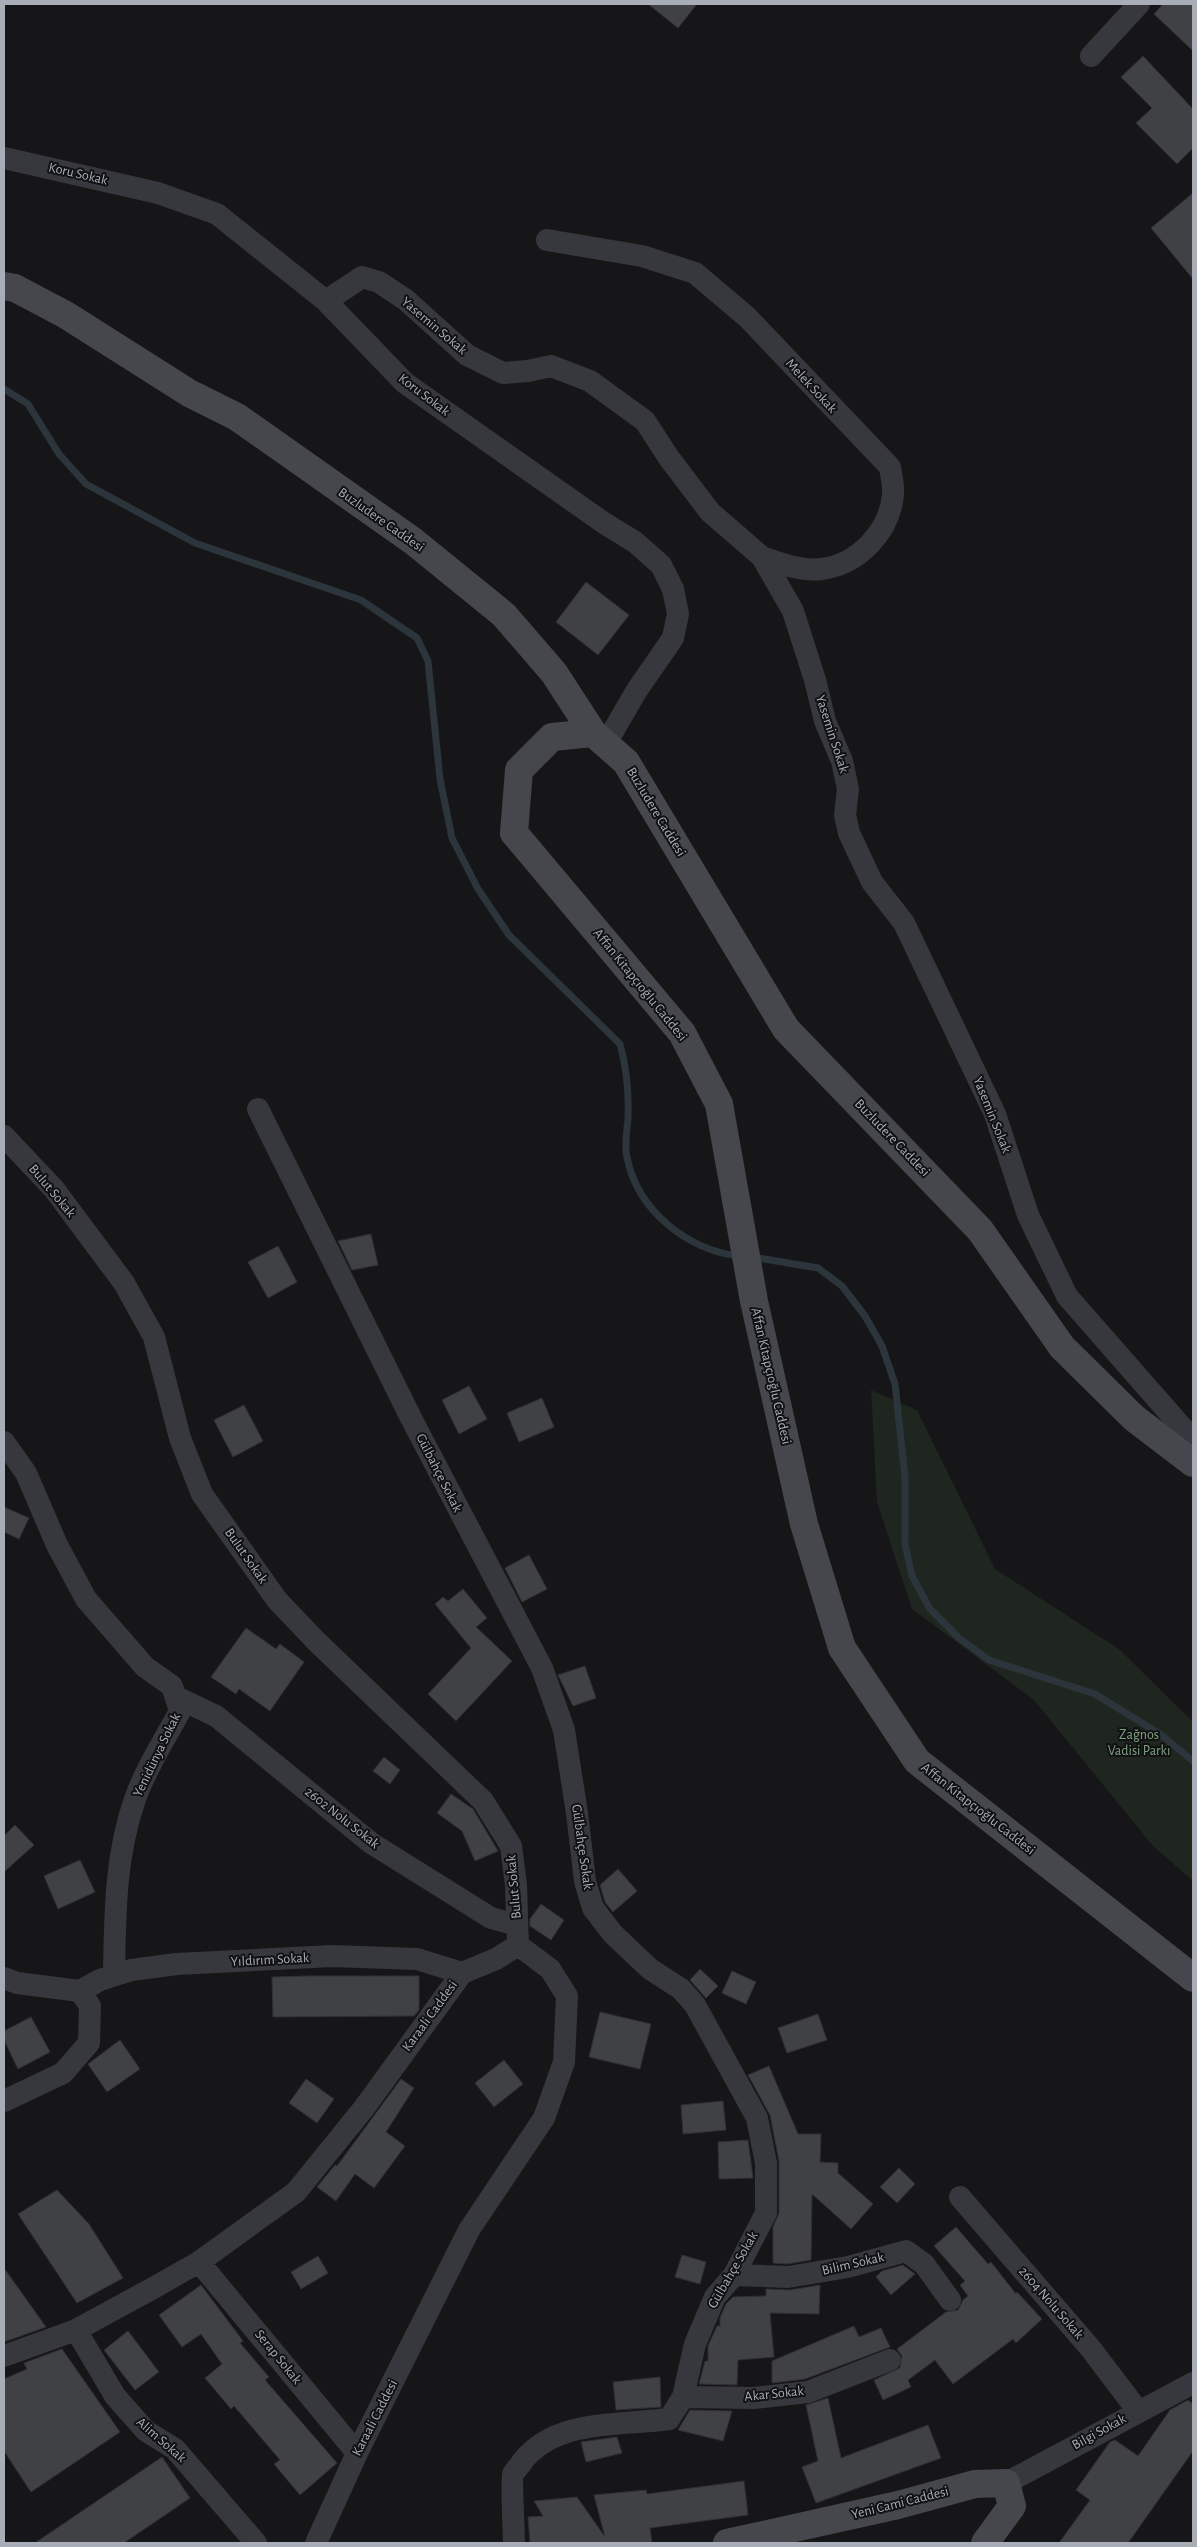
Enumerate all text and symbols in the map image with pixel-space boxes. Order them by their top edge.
street label: Koru Sokak [47,160,110,188]
street label: Yasemin Sokak [399,295,470,358]
street label: Melek Sokak [783,356,840,416]
street label: Koru Sokak [396,371,453,419]
street label: Buzludere Caddesi [336,485,426,555]
street label: Yasemin Sokak [813,693,851,775]
street label: Buzludere Caddesi [624,765,688,859]
street label: Affan Kitapçıoğlu Caddesi [590,926,690,1044]
street label: Yasemin Sokak [970,1075,1014,1156]
street label: Buzludere Caddesi [852,1097,932,1179]
street label: Bulut Sokak [26,1162,78,1221]
street label: Affan Kitapçıoğlu Caddesi [748,1306,794,1446]
street label: Gülbahçe Sokak [413,1432,465,1515]
street label: Bulut Sokak [222,1526,270,1587]
street label: Yenidünya Sokak [131,1710,184,1799]
park label: Zağnos Vadisi Parkı [1108,1728,1170,1758]
street label: Affan Kitapçıoğlu Caddesi [919,1760,1037,1858]
street label: 2602 Nolu Sokak [302,1785,382,1852]
street label: Gülbahçe Sokak [569,1803,595,1891]
street label: Bulut Sokak [504,1854,524,1920]
street label: Yıldırım Sokak [231,1951,310,1969]
street label: Karaali Caddesi [400,1978,460,2054]
street label: Gülbahçe Sokak [705,2229,761,2311]
street label: Bilim Sokak [821,2250,886,2278]
street label: 2604 Nolu Sokak [1016,2264,1086,2342]
street label: Serap Sokak [252,2327,304,2387]
street label: Karaali Caddesi [350,2378,400,2458]
street label: Akar Sokak [744,2384,805,2404]
street label: Bilgi Sokak [1070,2411,1129,2452]
street label: Alim Sokak [134,2415,189,2466]
street label: Yeni Cami Caddesi [850,2484,950,2522]

